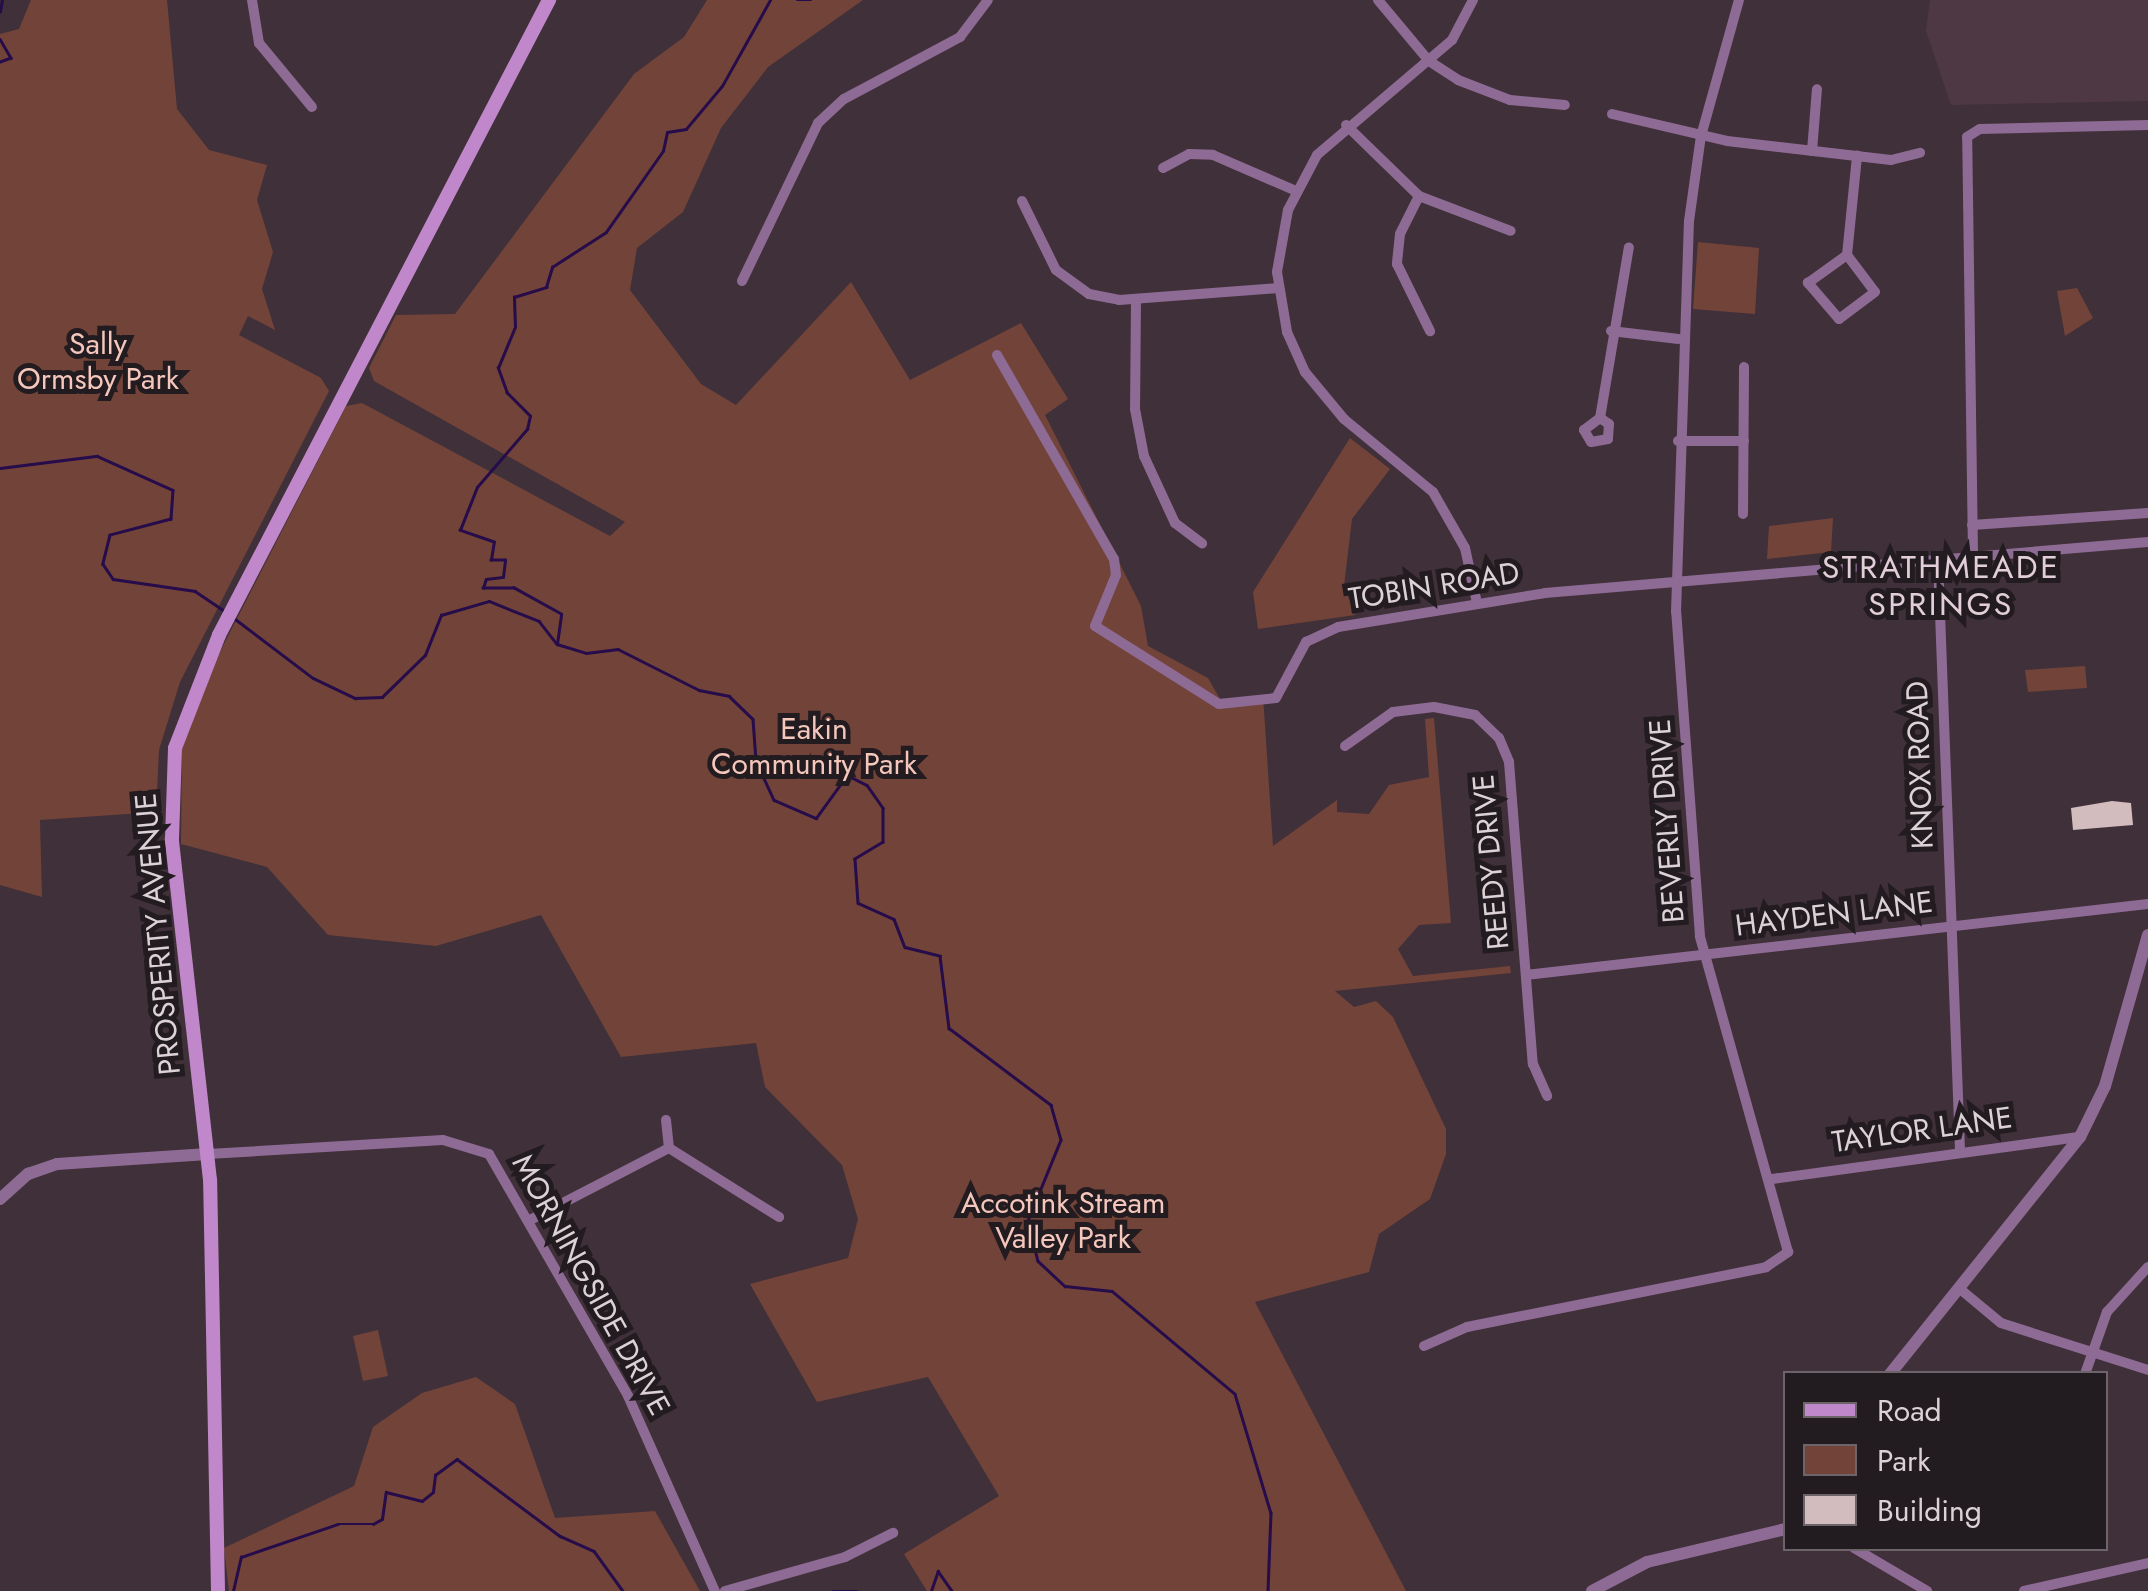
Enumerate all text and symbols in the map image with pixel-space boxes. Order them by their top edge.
park label: Sally Ormsby Park [17,326,179,396]
district label: STRATHMEADE SPRINGS [1822,549,2060,624]
street label: TOBIN ROAD [1346,555,1522,617]
street label: KNOX ROAD [1899,680,1941,850]
park label: Eakin Community Park [711,711,917,782]
street label: BEVERLY DRIVE [1642,718,1692,924]
street label: REEDY DRIVE [1465,773,1517,951]
street label: PROSPERITY AVENUE [128,792,188,1076]
street label: HAYDEN LANE [1733,884,1935,944]
street label: TAYLOR LANE [1830,1100,2014,1160]
street label: MORNINGSIDE DRIVE [504,1148,678,1422]
park label: Accotink Stream Valley Park [961,1185,1165,1256]
legend [1783,1371,2108,1551]
text: Road [1877,1389,1942,1432]
text: Park [1877,1439,1930,1482]
text: Building [1877,1489,1982,1532]

